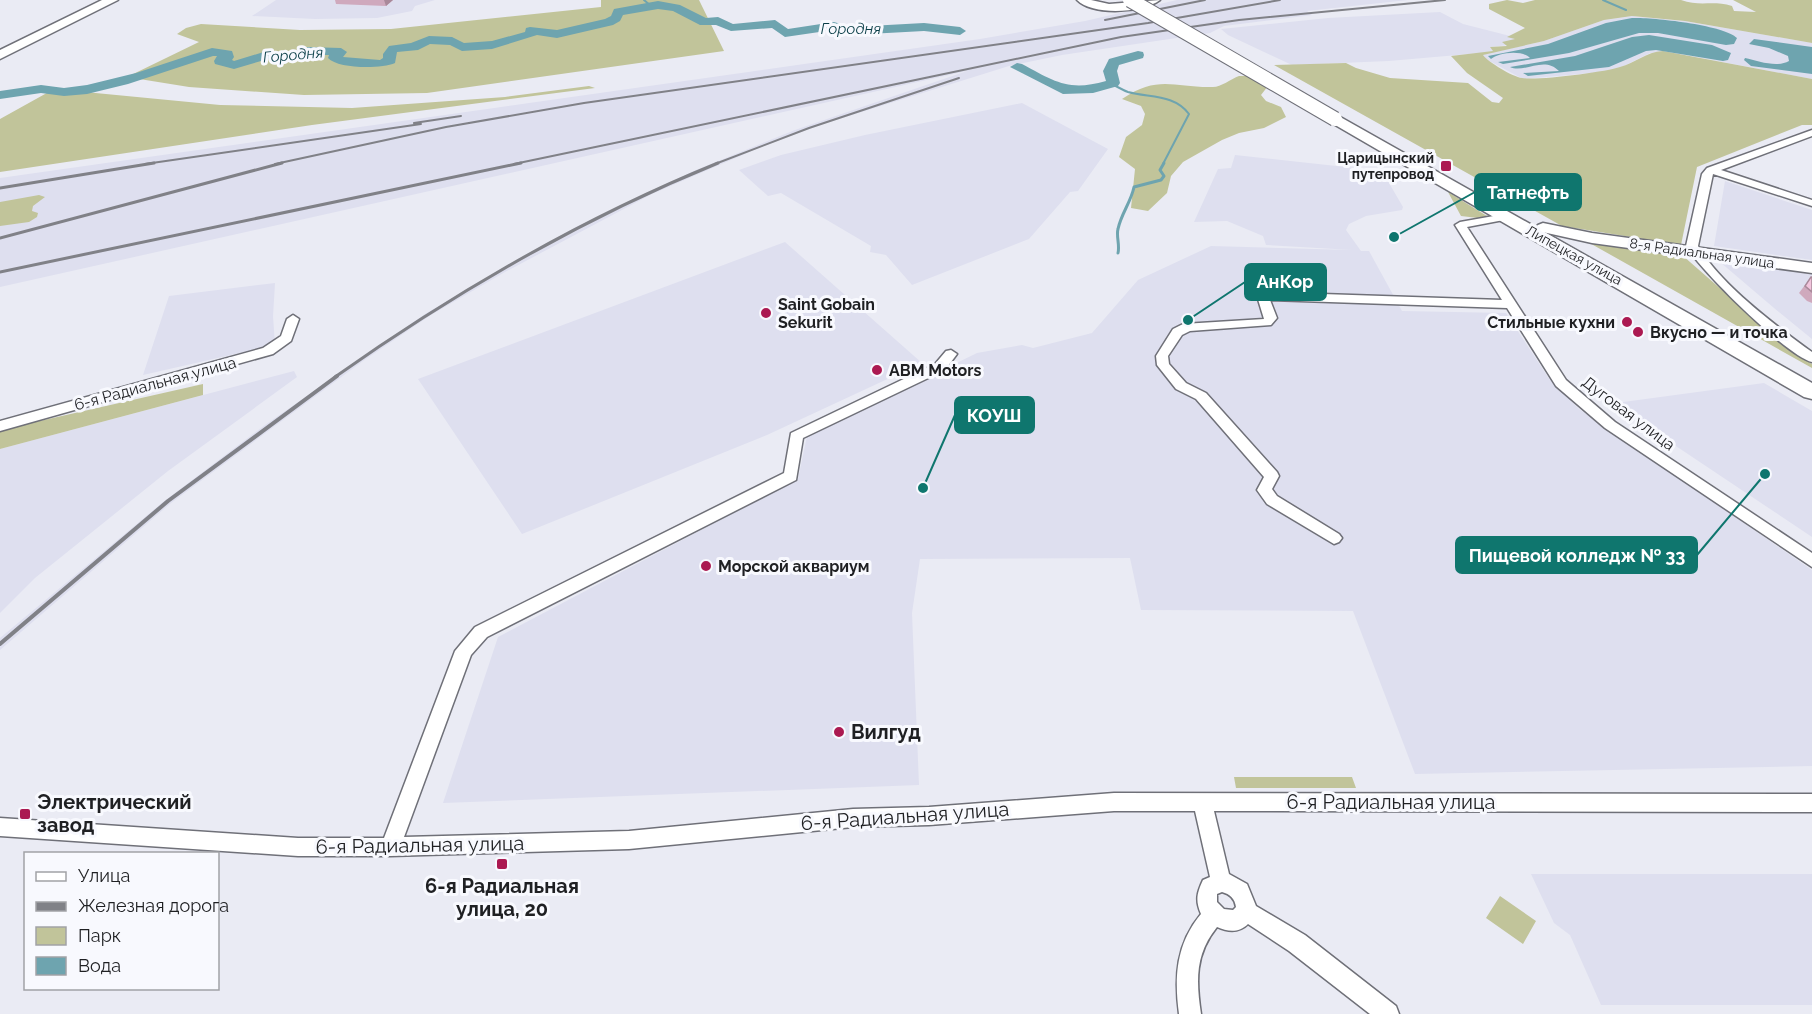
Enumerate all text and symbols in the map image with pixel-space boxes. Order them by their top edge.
water label: Городня [821,20,881,38]
water label: Городня [262,43,324,67]
place label: Царицынский путепровод [1337,150,1434,182]
marker: Царицынский путепровод [1439,159,1453,173]
callout: Татнефть [1475,174,1581,210]
text: Татнефть [1487,182,1570,203]
street label: Липецкая улица [1523,222,1625,288]
street label: 8-я Радиальная улица [1629,235,1775,271]
callout: АнКор [1245,264,1326,300]
text: АнКор [1256,271,1314,292]
place label: Saint Gobain Sekurit [778,295,875,332]
marker: Saint Gobain Sekurit [759,306,773,320]
place label: Стильные кухни [1487,313,1615,332]
marker: Стильные кухни [1620,315,1634,329]
place label: Вкусно — и точка [1650,323,1788,342]
marker: Вкусно — и точка [1631,325,1645,339]
street label: 6-я Радиальная улица [72,353,238,414]
place label: ABM Motors [889,361,982,380]
marker: ABM Motors [870,363,884,377]
street label: Дуговая улица [1579,372,1679,454]
callout: КОУШ [955,397,1034,433]
text: КОУШ [967,405,1021,426]
callout: Пищевой колледж № 33 [1456,537,1697,573]
text: Пищевой колледж № 33 [1469,545,1685,566]
place label: Морской аквариум [718,557,870,576]
marker: Морской аквариум [699,559,713,573]
place label: Вилгуд [851,720,921,744]
marker: Вилгуд [832,725,846,739]
place label: Электрический завод [37,790,192,837]
street label: 6-я Радиальная улица [1287,790,1495,814]
street label: 6-я Радиальная улица [800,797,1010,835]
marker: Электрический завод [18,807,32,821]
street label: 6-я Радиальная улица [315,831,525,859]
legend [24,852,219,990]
marker: 6-я Радиальная улица, 20 [495,857,509,871]
text: Улица [78,865,130,886]
place label: 6-я Радиальная улица, 20 [425,874,579,921]
text: Железная дорога [78,895,229,916]
text: Парк [78,925,121,946]
text: Вода [78,955,121,976]

